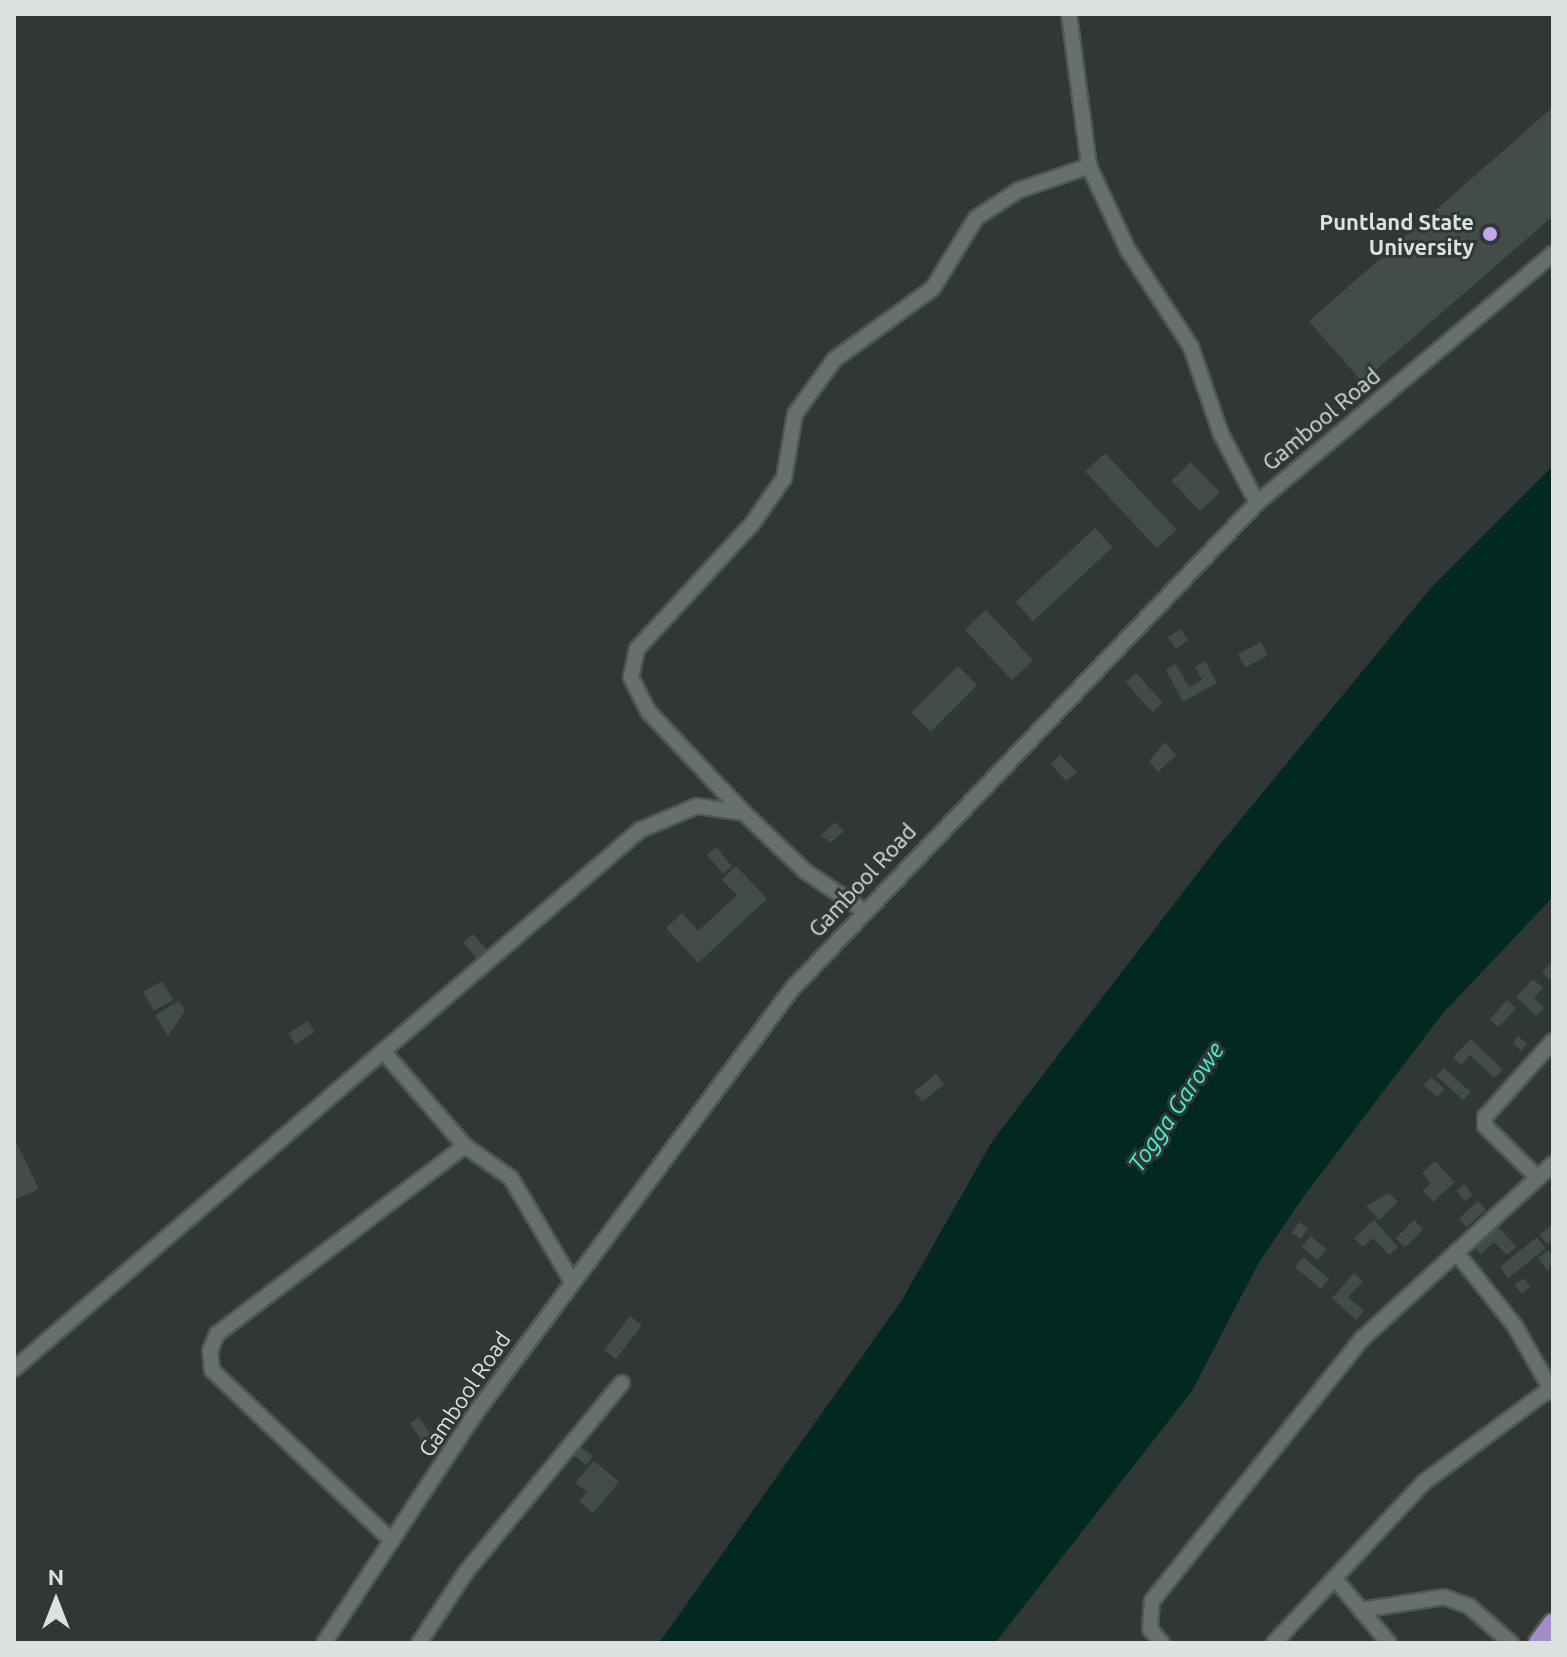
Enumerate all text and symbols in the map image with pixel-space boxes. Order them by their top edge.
place label: Puntland State University [1319,208,1474,260]
marker: Puntland State University [1481,225,1499,243]
street label: Gambool Road [1257,362,1385,476]
street label: Gambool Road [803,818,921,942]
water label: Togga Garowe [1122,1037,1230,1177]
street label: Gambool Road [413,1327,515,1461]
north arrow [16,1561,96,1641]
text: N [48,1564,64,1589]

